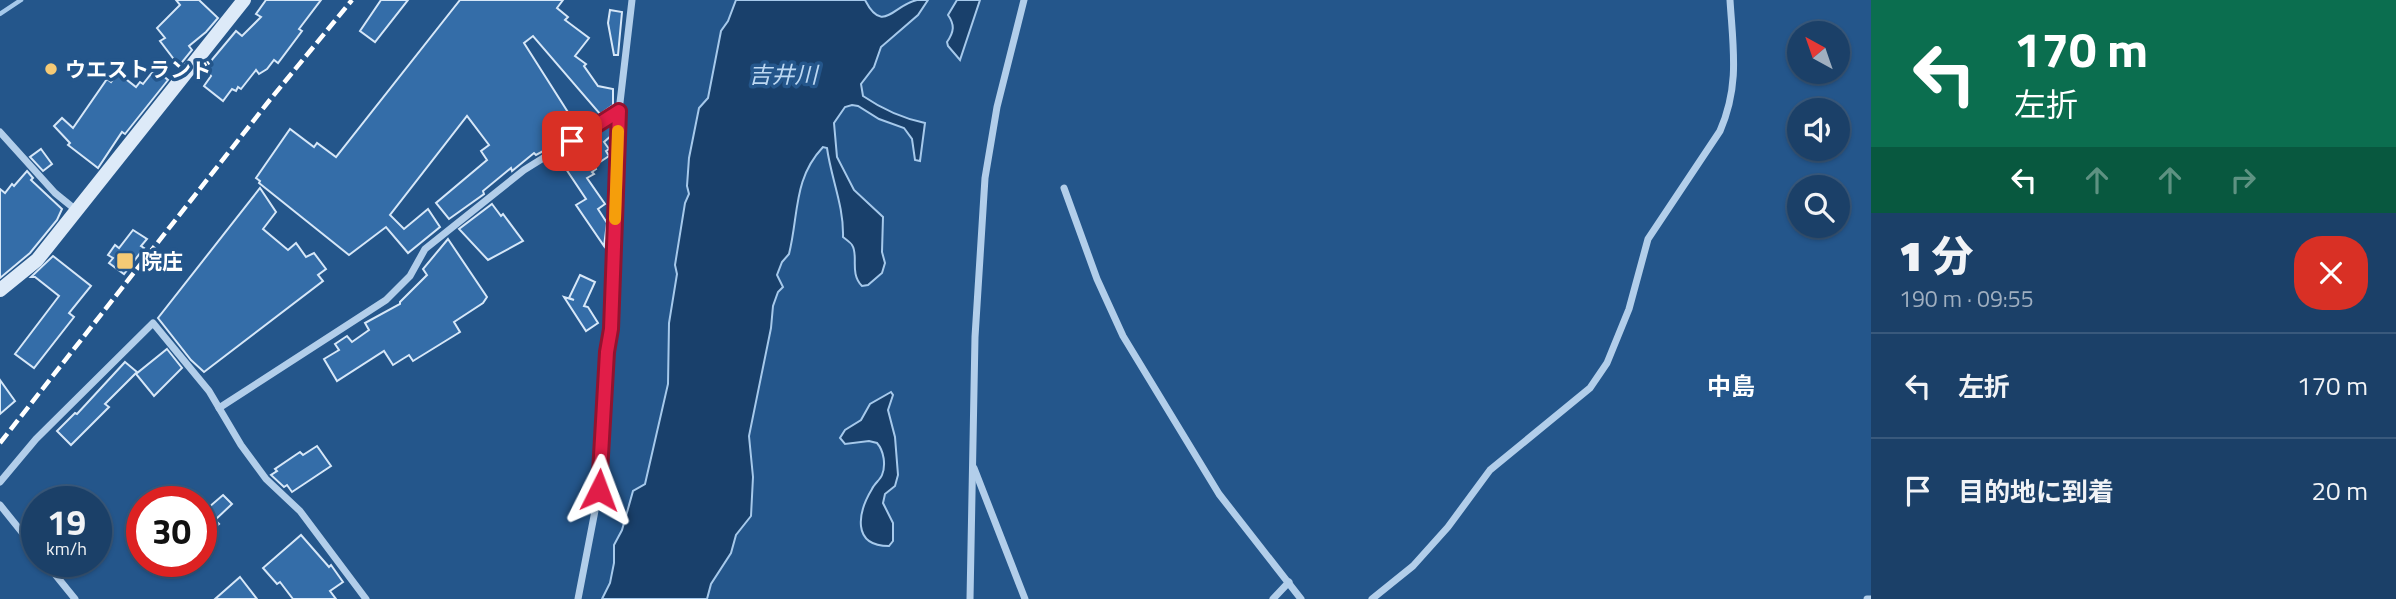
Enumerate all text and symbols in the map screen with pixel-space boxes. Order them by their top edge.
text: 170 m [2014,11,2148,86]
north arrow [1787,21,1850,84]
map controls [1787,21,1850,238]
icon: left [1899,28,1990,119]
place label: ウエストランド [65,53,212,85]
water label: 吉井川 [749,57,821,92]
marker: ウエストランド [43,61,59,77]
text: 左折 [2014,80,2078,128]
button: sound [1787,98,1850,161]
pin [542,111,602,171]
icon: arrive [553,122,591,160]
icon: left [2005,161,2043,199]
icon: ahead [2078,161,2116,199]
icon: ahead [2151,161,2189,199]
icon: right [2224,161,2262,199]
button: search [1787,175,1850,238]
text: 1 分 [1899,223,1973,287]
button: close [2294,236,2368,310]
place label: 院庄 [141,245,183,277]
marker: 院庄 [115,251,135,271]
text: 190 m · 09:55 [1899,281,2034,316]
text: 170 m [2297,366,2368,405]
icon: left [1899,367,1937,405]
text: 左折 [1958,367,2010,406]
district label: 中島 [1707,368,1755,404]
position arrow [562,453,636,527]
text: 20 m [2311,471,2368,510]
icon: arrive [1899,472,1937,510]
text: 目的地に到着 [1958,472,2114,511]
speed limit sign: 30 [126,486,217,577]
text: 19 [47,495,86,549]
text: km/h [46,535,87,562]

